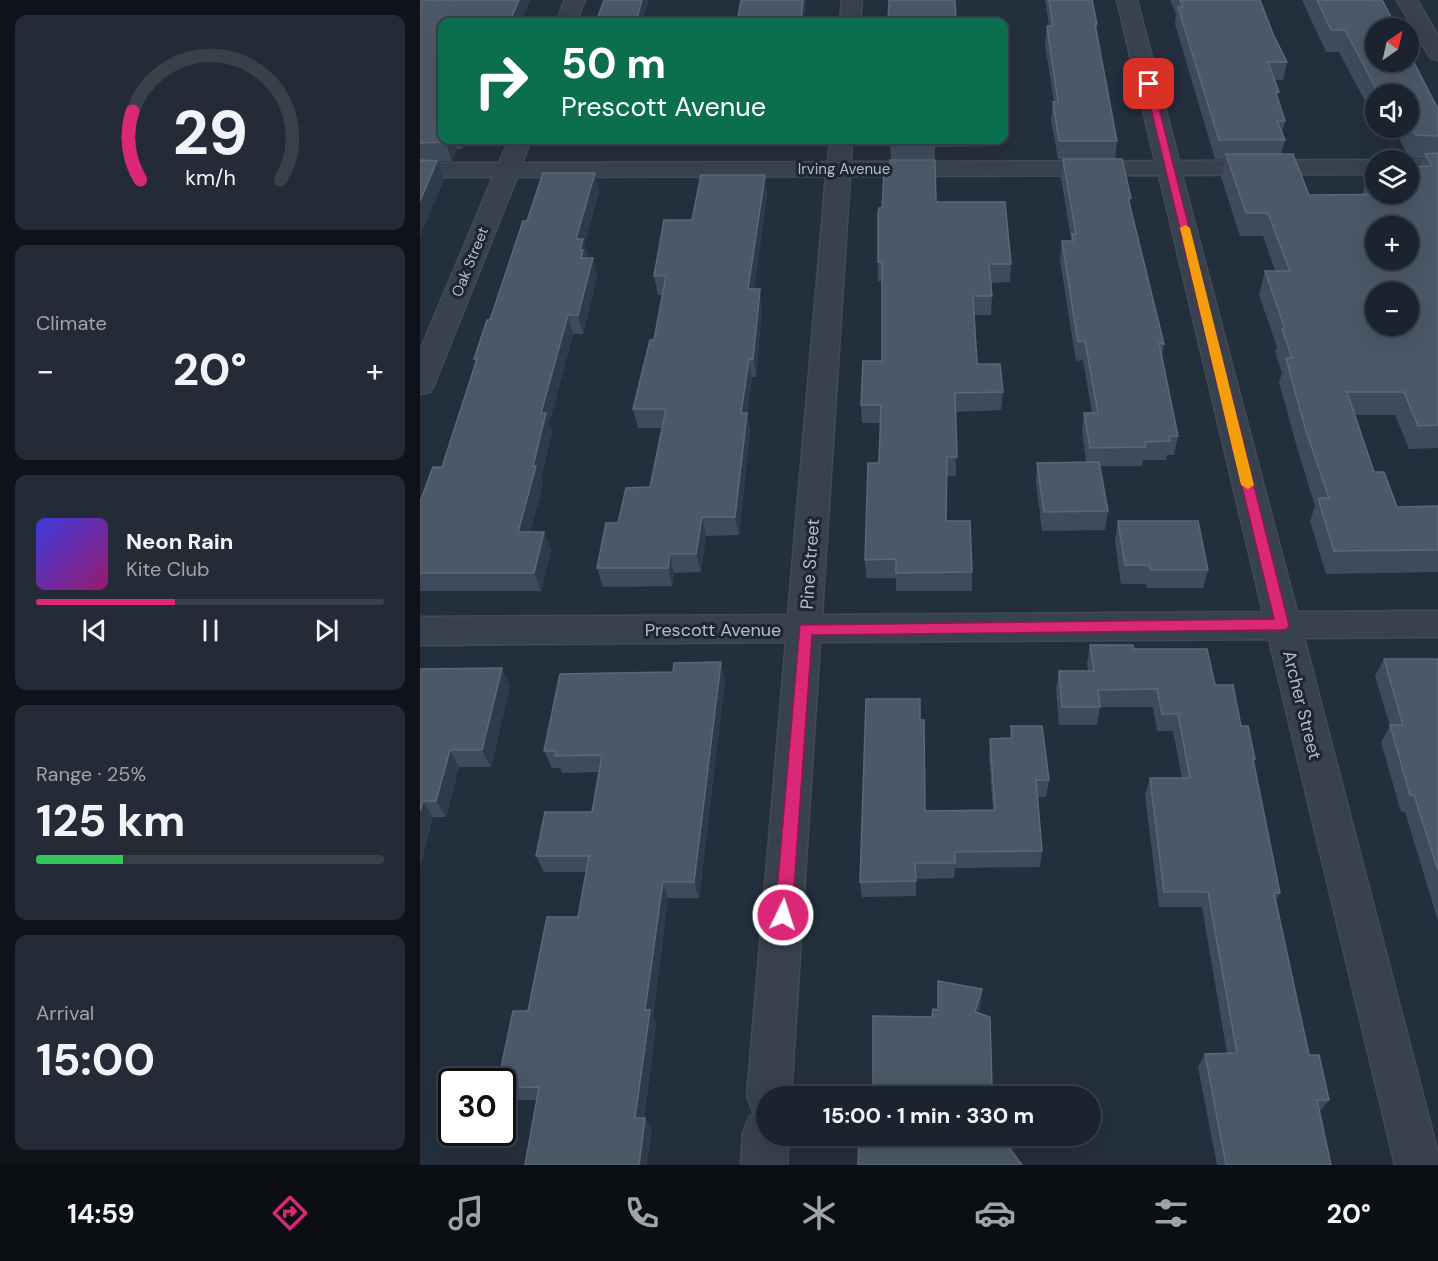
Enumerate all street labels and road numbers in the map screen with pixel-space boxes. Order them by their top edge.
street label: Irving Avenue [798,159,890,179]
street label: Oak Street [447,224,493,300]
street label: Pine Street [795,518,825,610]
street label: Prescott Avenue [645,618,781,642]
street label: Archer Street [1277,648,1327,762]

